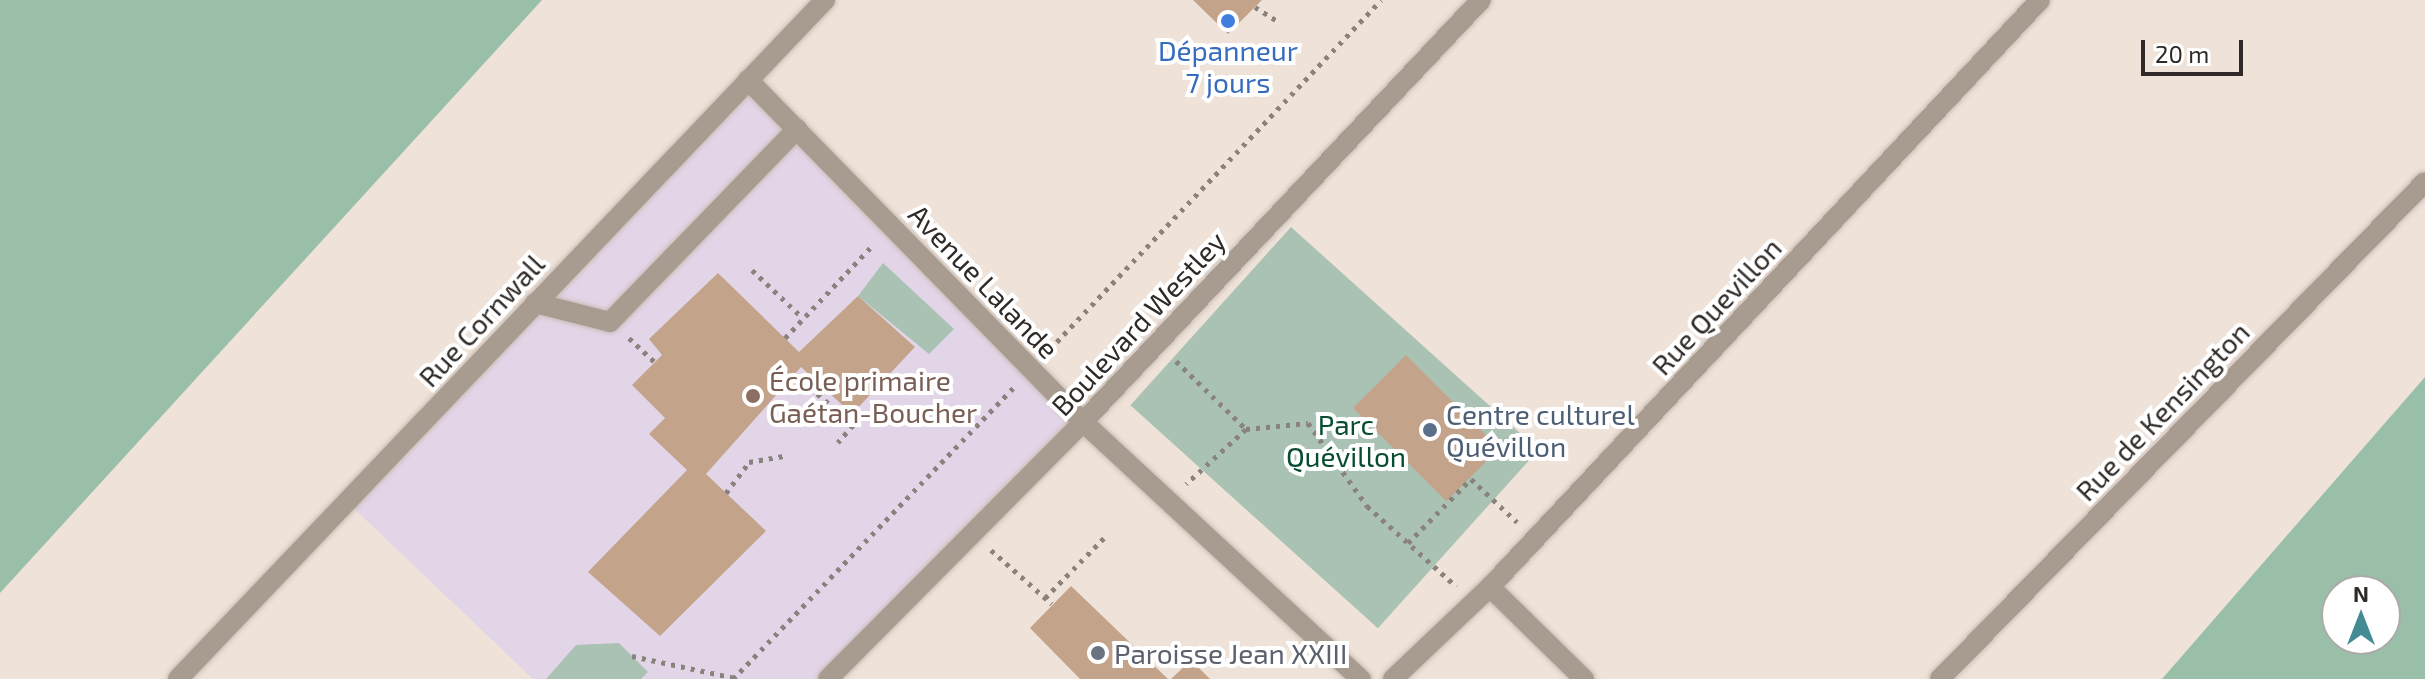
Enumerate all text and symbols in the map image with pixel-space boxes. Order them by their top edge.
marker: Dépanneur 7 jours [1219,12,1237,30]
scale bar [2145,24,2247,74]
place label: Dépanneur 7 jours [1158,33,1298,99]
text: 20 m [2155,39,2209,68]
street label: Avenue Lalande [902,197,1066,365]
street label: Boulevard Westley [1044,224,1232,422]
street label: Rue Quevillon [1644,231,1788,381]
street label: Rue Cornwall [411,247,551,393]
street label: Rue de Kensington [2068,315,2256,507]
place label: École primaire Gaétan-Boucher [769,363,977,429]
marker: École primaire Gaétan-Boucher [744,387,762,405]
place label: Centre culturel Quévillon [1446,397,1635,463]
park label: Parc Quévillon [1286,407,1406,473]
marker: Centre culturel Quévillon [1421,421,1439,439]
north arrow [2321,575,2401,655]
text: N [2353,580,2369,606]
place label: Paroisse Jean XXIII [1114,636,1348,670]
marker: Paroisse Jean XXIII [1089,644,1107,662]

